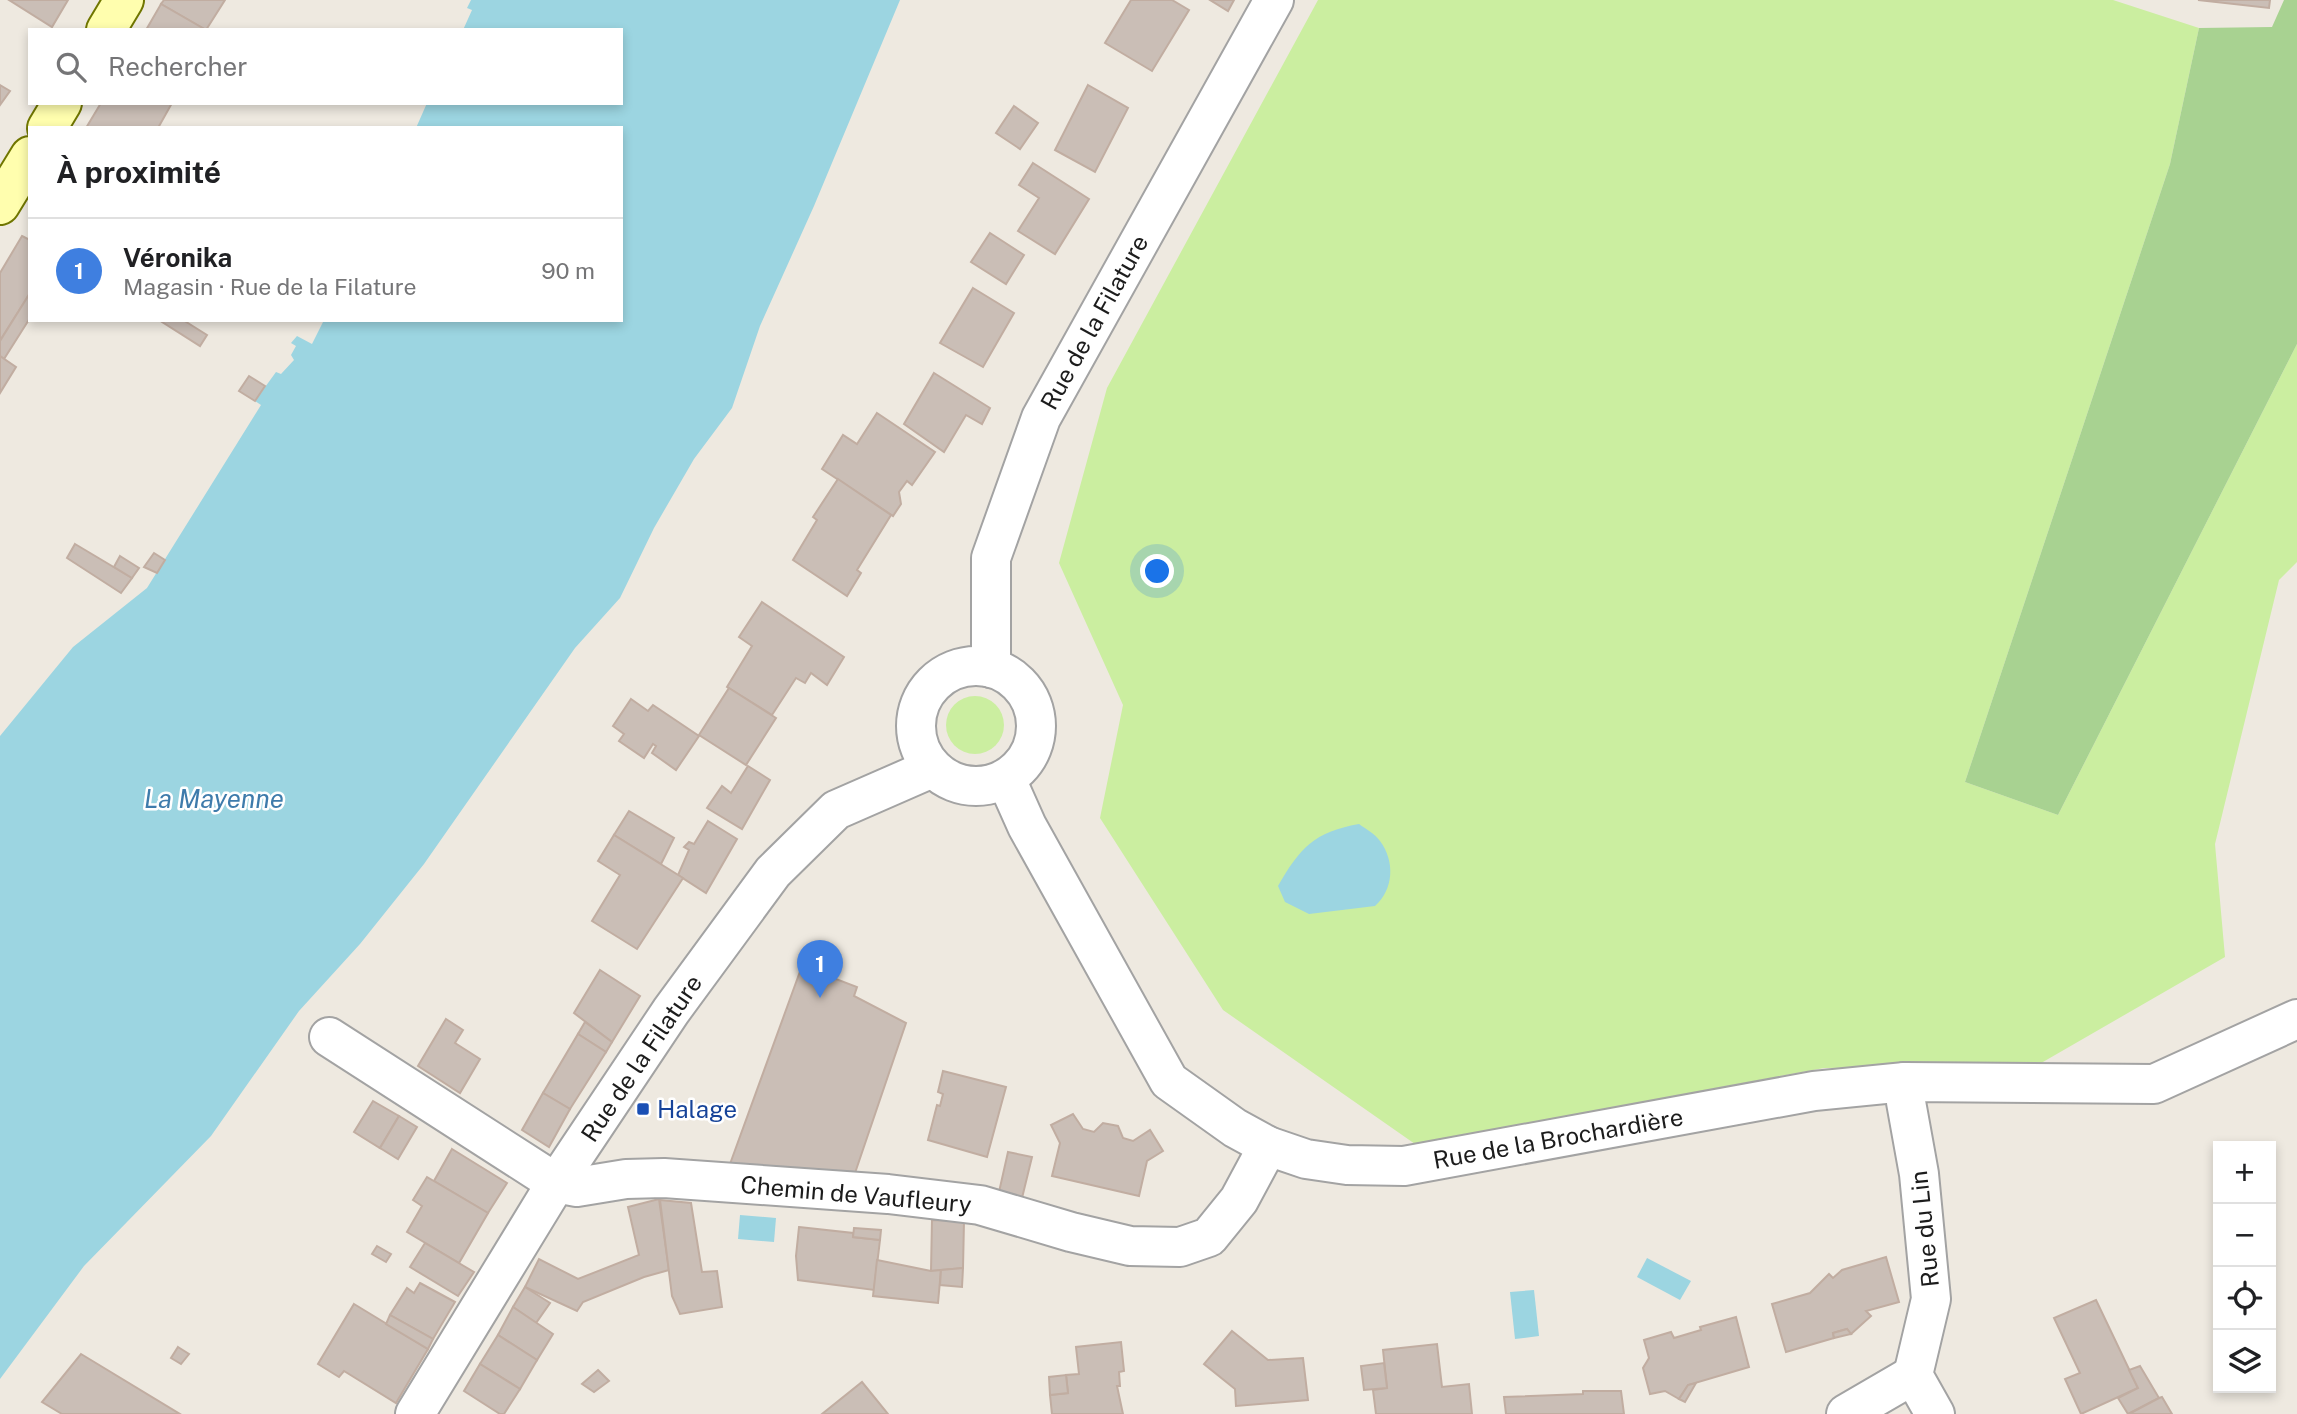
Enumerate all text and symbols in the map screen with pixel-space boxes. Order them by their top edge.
search box [28,28,623,105]
icon: search [52,48,90,86]
text: Rechercher [108,51,247,82]
text: À proximité [56,154,221,190]
street label: Rue de la Filature [1034,230,1154,414]
text: Véronika [123,242,232,273]
text: 1 [74,257,84,284]
text: 90 m [541,257,595,284]
text: Magasin · Rue de la Filature [123,273,417,300]
your location [1140,554,1174,588]
water label: La Mayenne [144,783,284,814]
pin: 1 [797,940,843,998]
street label: Rue de la Filature [575,969,707,1147]
place label: Halage [657,1095,737,1123]
marker: Halage [635,1101,651,1117]
street label: Rue de la Brochardière [1431,1102,1685,1174]
map controls [2213,1141,2276,1393]
button: + [2213,1141,2276,1204]
street label: Rue du Lin [1904,1169,1944,1289]
street label: Chemin de Vaufleury [739,1170,973,1218]
button: − [2213,1204,2276,1267]
button: locate [2213,1267,2276,1330]
button: layers [2213,1330,2276,1393]

